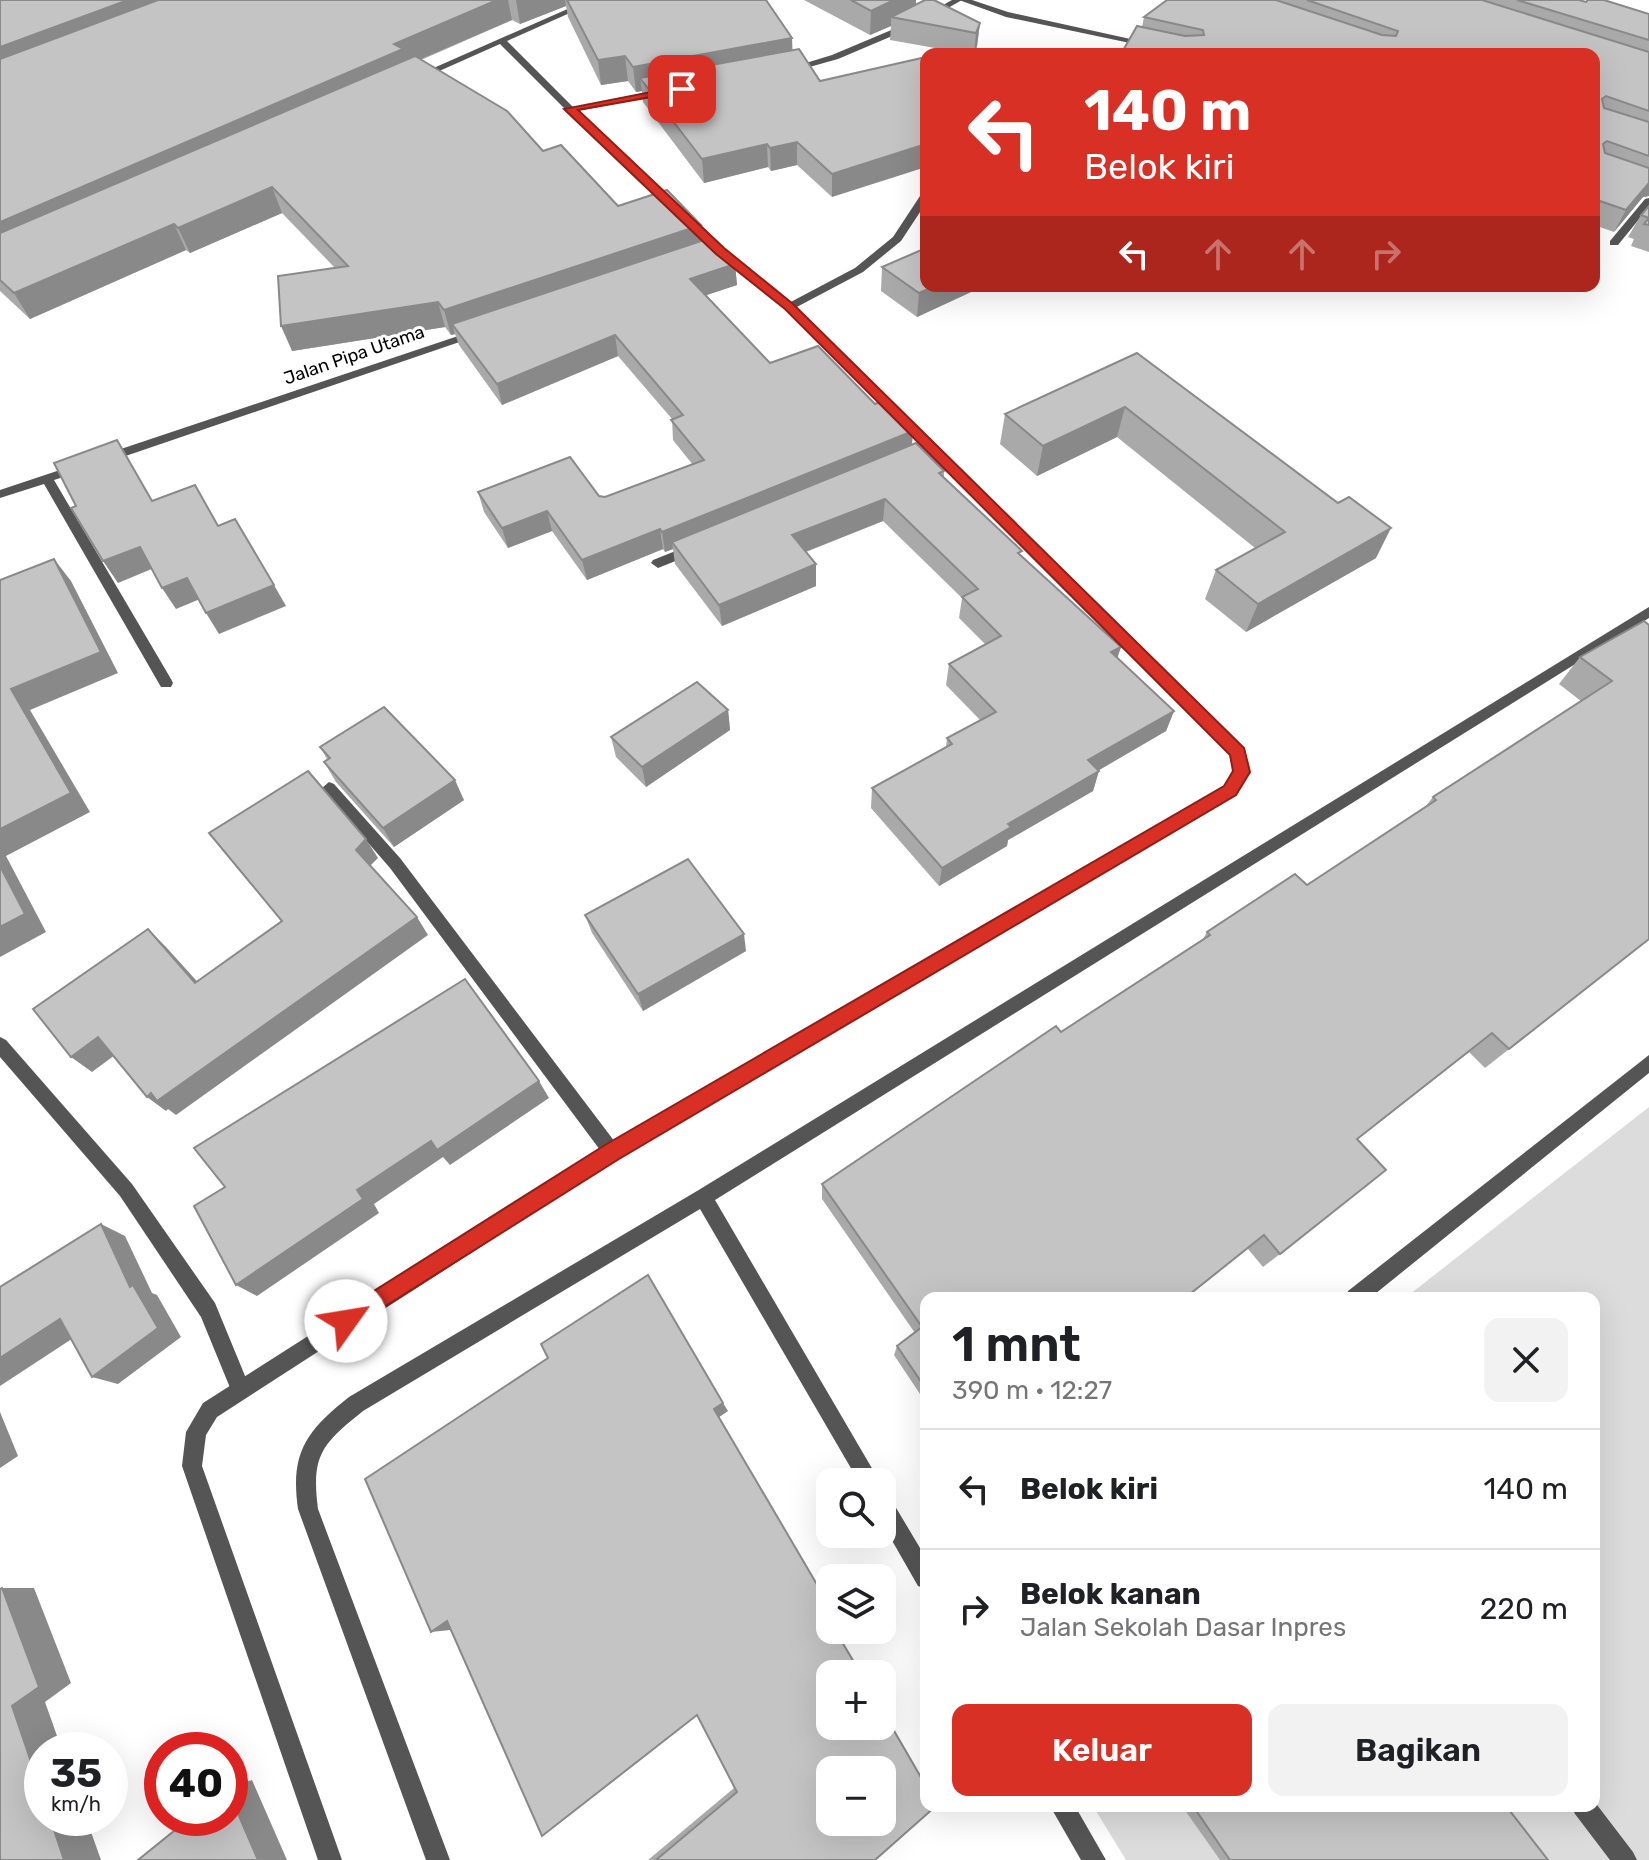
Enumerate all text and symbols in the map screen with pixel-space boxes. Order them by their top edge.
pin [648,55,716,123]
icon: arrive [660,67,704,111]
text: 140 m [1084,78,1251,144]
icon: left [952,80,1056,184]
text: Belok kiri [1084,145,1234,188]
icon: left [1112,232,1156,276]
icon: ahead [1196,232,1240,276]
icon: ahead [1280,232,1324,276]
icon: right [1364,232,1408,276]
street label: Jalan Pipa Utama [281,321,427,389]
position arrow [304,1279,388,1363]
text: 1 mnt [952,1316,1081,1373]
button: close [1484,1318,1568,1402]
text: 390 m · 12:27 [952,1375,1112,1406]
icon: left [952,1467,996,1511]
map controls [816,1468,896,1836]
button: search [816,1468,896,1548]
text: Belok kiri [1020,1471,1158,1507]
text: 140 m [1483,1471,1568,1507]
button: layers [816,1564,896,1644]
text: Belok kanan [1020,1576,1201,1612]
icon: right [952,1587,996,1631]
text: 220 m [1480,1591,1568,1627]
text: Jalan Sekolah Dasar Inpres [1020,1612,1346,1643]
button: + [816,1660,896,1740]
button: Keluar [952,1704,1252,1796]
button: Bagikan [1268,1704,1568,1796]
speed limit sign: 40 [144,1732,248,1836]
text: 35 [50,1750,102,1797]
button: − [816,1756,896,1836]
text: km/h [51,1792,101,1816]

